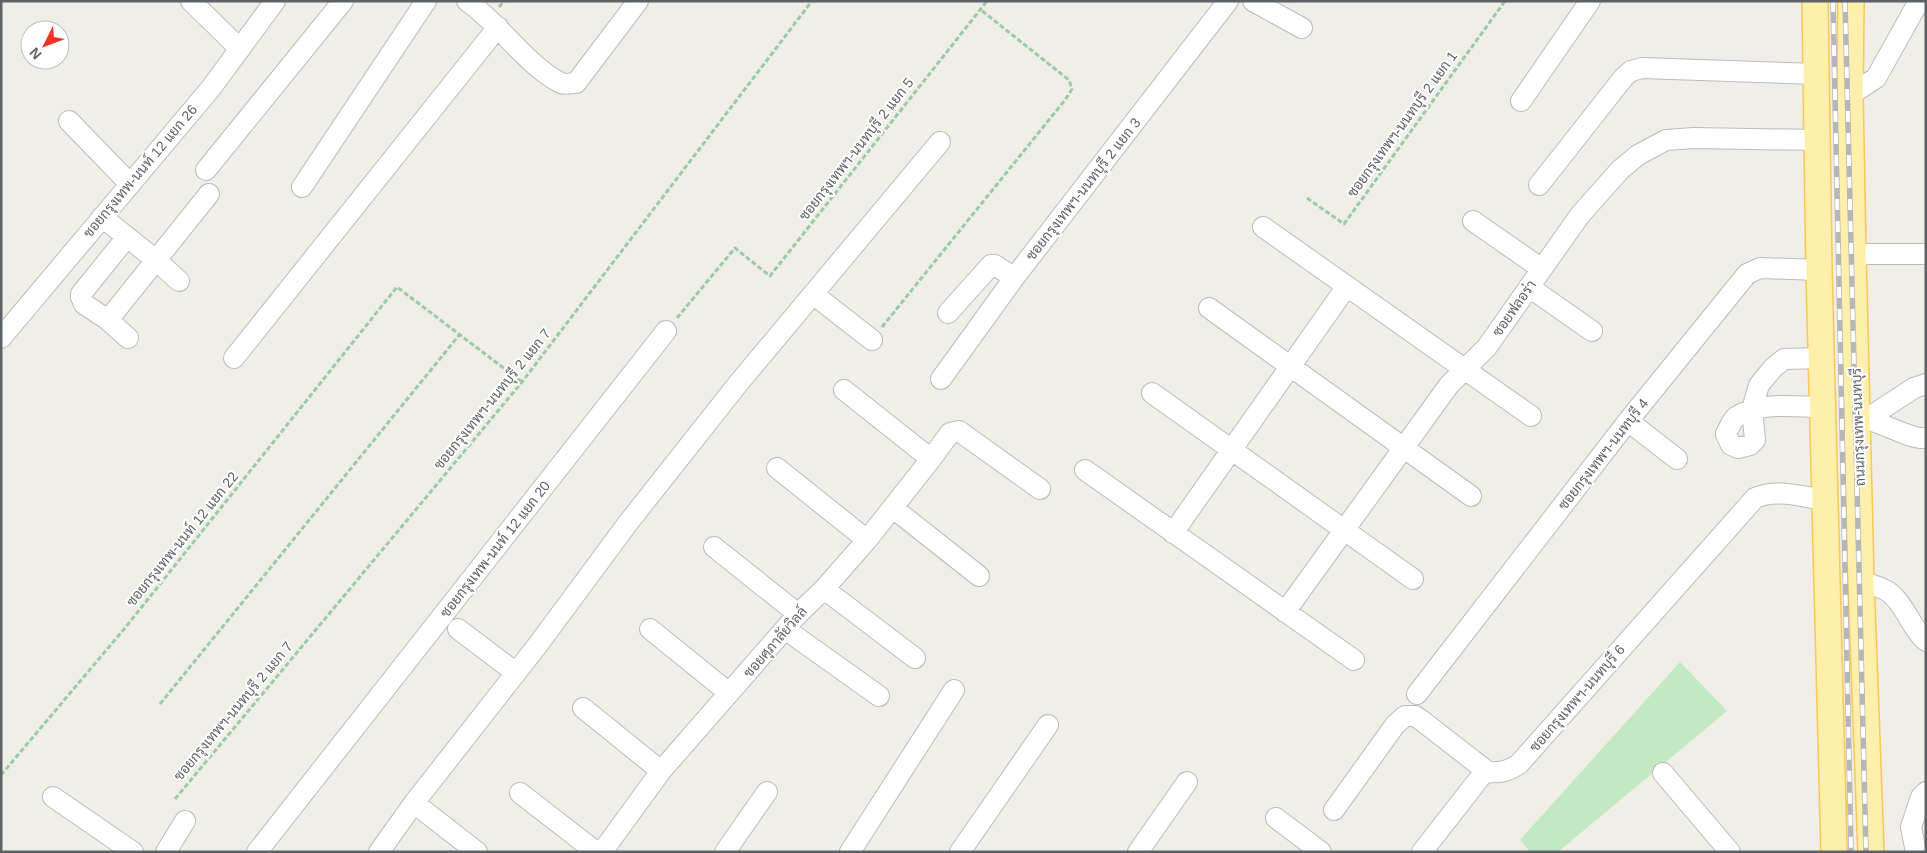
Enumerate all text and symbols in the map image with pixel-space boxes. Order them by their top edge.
north arrow [20,20,70,70]
text: N [26,45,45,63]
street label: ซอยกรุงเทพฯ-นนทบุรี 2 แยก 1 [1343,47,1462,201]
street label: ซอยกรุงเทพฯ-นนทบุรี 2 แยก 5 [795,74,918,225]
street label: ซอยกรุงเทพ-นนท์ 12 แยก 26 [79,101,202,242]
street label: ซอยกรุงเทพฯ-นนทบุรี 2 แยก 3 [1022,114,1145,265]
street label: ซอยฟลอร่า [1489,277,1539,339]
street label: ซอยกรุงเทพฯ-นนทบุรี 2 แยก 7 [430,325,555,474]
street label: ถนนกรุงเทพ-นนทบุรี [1847,367,1870,486]
street label: ซอยกรุงเทพฯ-นนทบุรี 4 [1554,395,1653,514]
street label: ซอยกรุงเทพ-นนท์ 12 แยก 22 [122,468,243,611]
street label: ซอยกรุงเทพ-นนท์ 12 แยก 20 [436,477,555,621]
street label: ซอยศุภาลัยวิลล์ [739,603,811,682]
street label: ซอยกรุงเทพฯ-นนทบุรี 2 แยก 7 [169,638,297,785]
street label: ซอยกรุงเทพฯ-นนทบุรี 6 [1525,640,1629,756]

